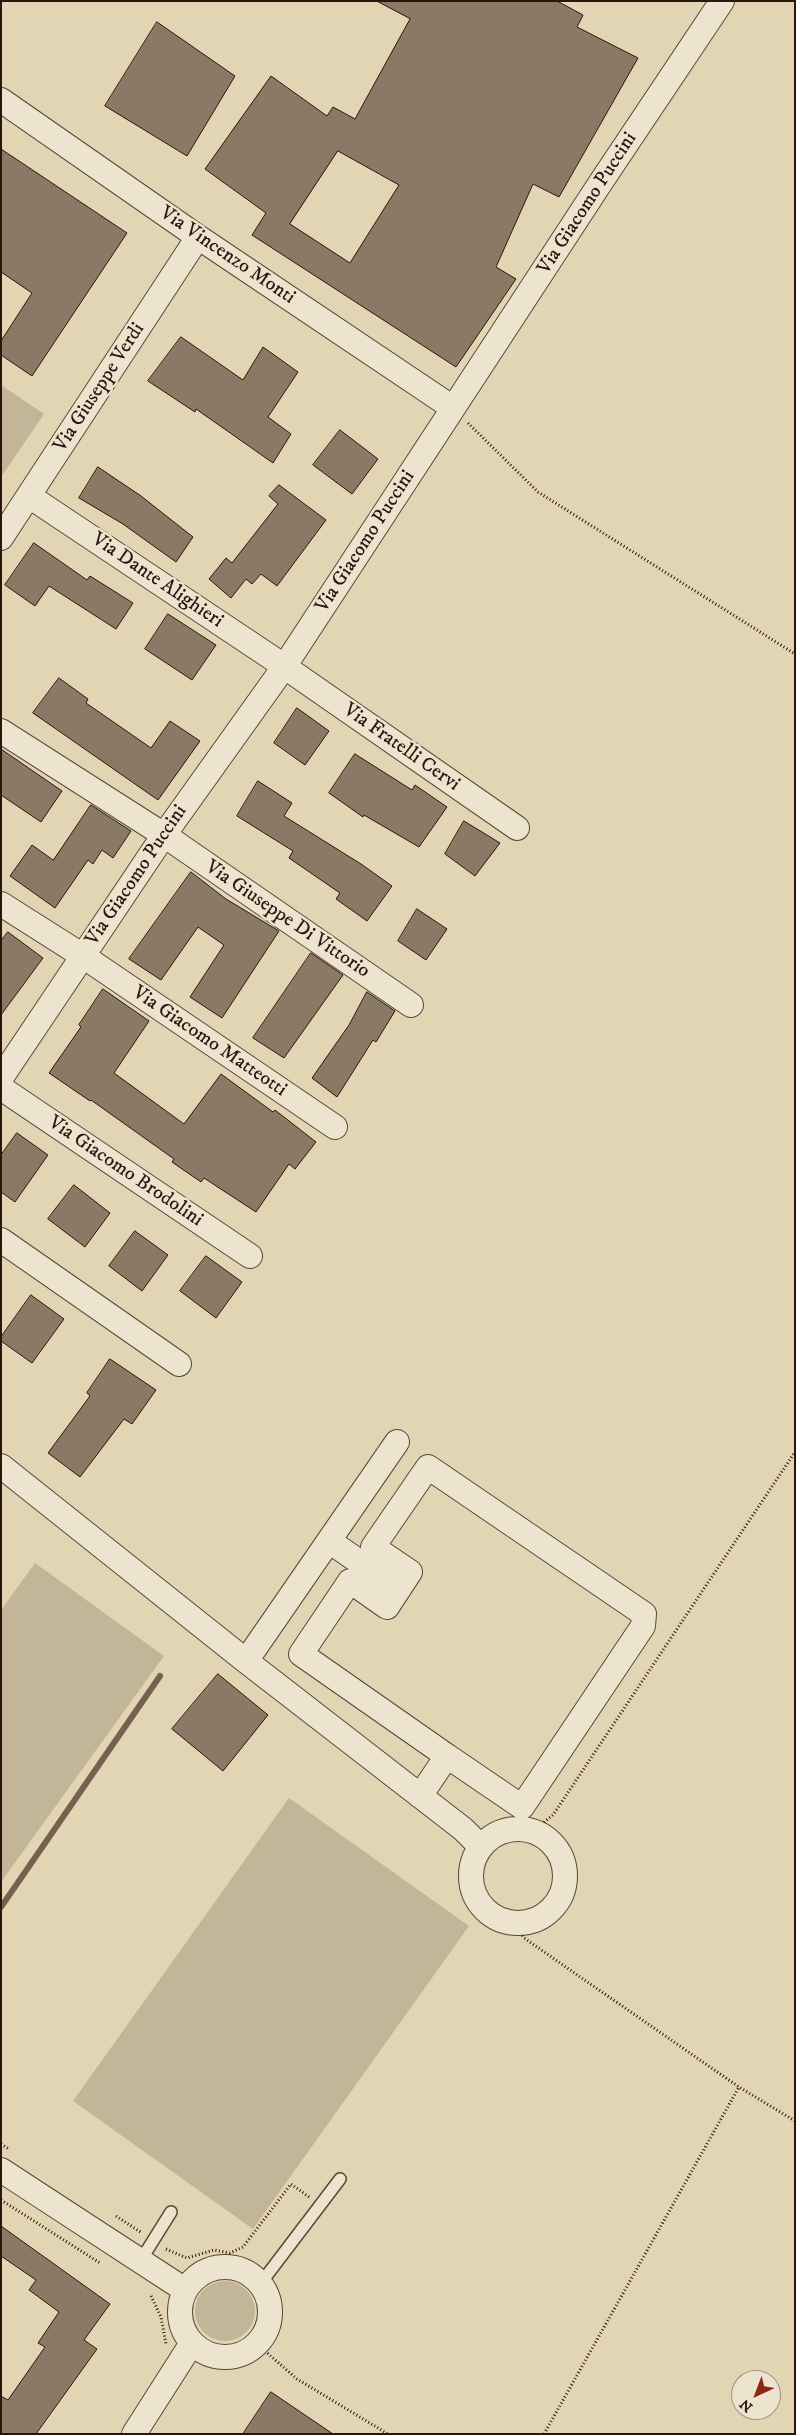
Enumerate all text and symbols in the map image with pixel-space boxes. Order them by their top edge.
street label: Via Giacomo Puccini [533,128,643,280]
street label: Via Vincenzo Monti [155,202,299,310]
street label: Via Giuseppe Verdi [49,319,151,457]
street label: Via Giacomo Puccini [311,466,421,618]
street label: Via Dante Alighieri [87,528,227,634]
street label: Via Fratelli Cervi [338,699,464,797]
street label: Via Giacomo Puccini [81,801,193,951]
street label: Via Giuseppe Di Vittorio [200,856,374,984]
street label: Via Giacomo Matteotti [127,981,291,1103]
street label: Via Giacomo Brodolini [43,1111,207,1233]
north arrow [731,2370,781,2420]
text: N [736,2395,757,2416]

